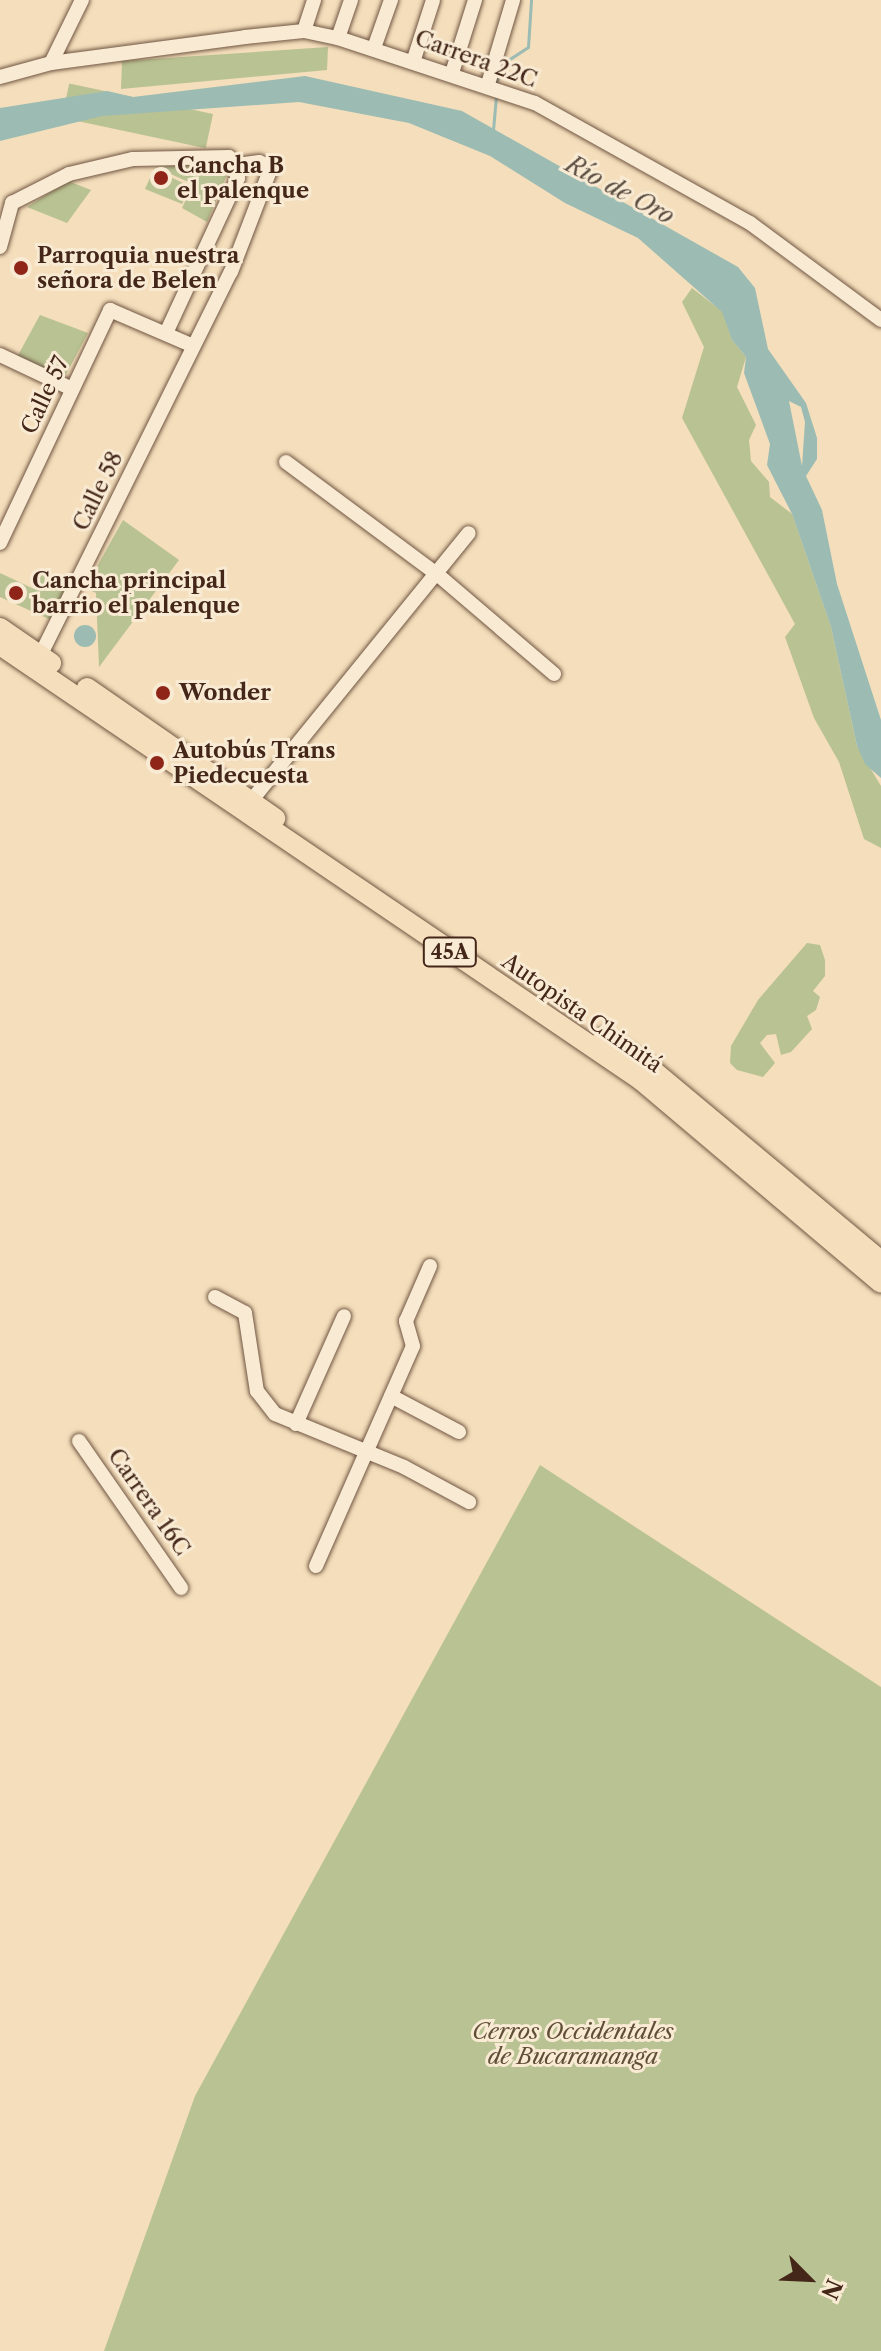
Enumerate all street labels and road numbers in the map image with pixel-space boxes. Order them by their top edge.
street label: Carrera 22C [411,25,541,93]
street label: Calle 57 [16,352,74,438]
street label: Calle 58 [68,447,128,535]
road number: 45A [422,936,478,968]
street label: Autopista Chimitá [497,948,667,1078]
street label: Carrera 16C [102,1443,196,1561]

